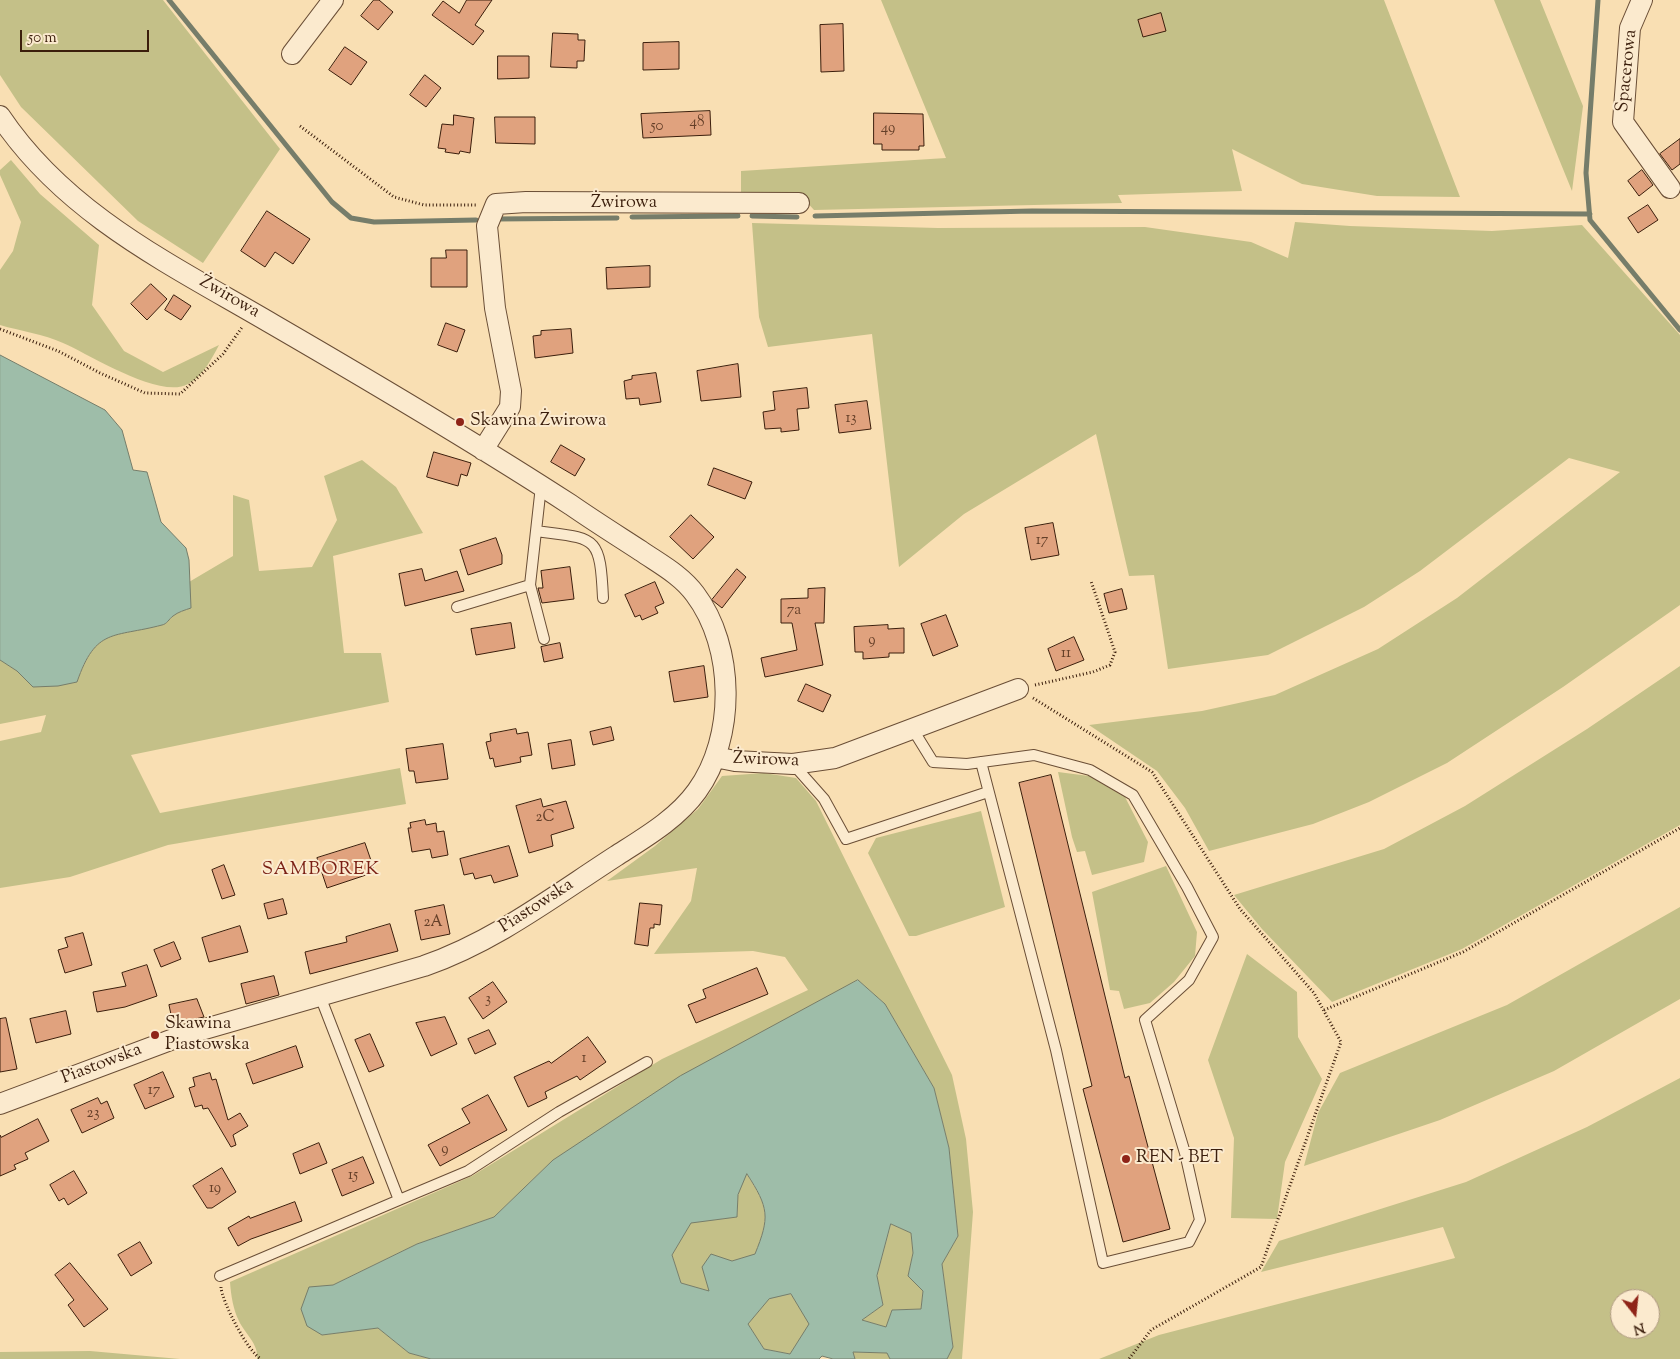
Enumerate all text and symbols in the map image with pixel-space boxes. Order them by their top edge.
scale bar [22,20,151,52]
text: 50 m [28,28,57,49]
street label: Spacerowa [1613,29,1643,113]
house number: 48 [689,114,705,132]
house number: 50 [650,118,664,136]
house number: 49 [881,120,895,138]
street label: Żwirowa [591,193,657,215]
street label: Żwirowa [195,272,263,324]
house number: 13 [845,410,857,428]
place label: Skawina Żwirowa [470,411,606,433]
marker: Skawina Żwirowa [454,416,466,428]
house number: 17 [1036,532,1048,550]
house number: 7a [787,602,801,620]
house number: 9 [868,632,876,650]
house number: 11 [1061,645,1071,663]
street label: Żwirowa [733,749,799,773]
house number: 2C [535,809,555,827]
district label: SAMBOREK [261,860,381,882]
street label: Piastowska [496,875,578,939]
house number: 2A [423,914,443,932]
house number: 3 [485,991,491,1009]
place label: Skawina Piastowska [165,1014,250,1056]
marker: Skawina Piastowska [149,1029,161,1041]
street label: Piastowska [59,1040,145,1090]
house number: 1 [581,1050,587,1068]
house number: 17 [148,1082,160,1100]
house number: 23 [86,1105,100,1123]
house number: 9 [441,1141,449,1159]
place label: REN - BET [1136,1148,1223,1170]
marker: REN - BET [1120,1153,1132,1165]
house number: 15 [348,1167,358,1185]
house number: 19 [209,1180,221,1198]
north arrow [1610,1289,1660,1339]
text: N [1631,1316,1647,1339]

